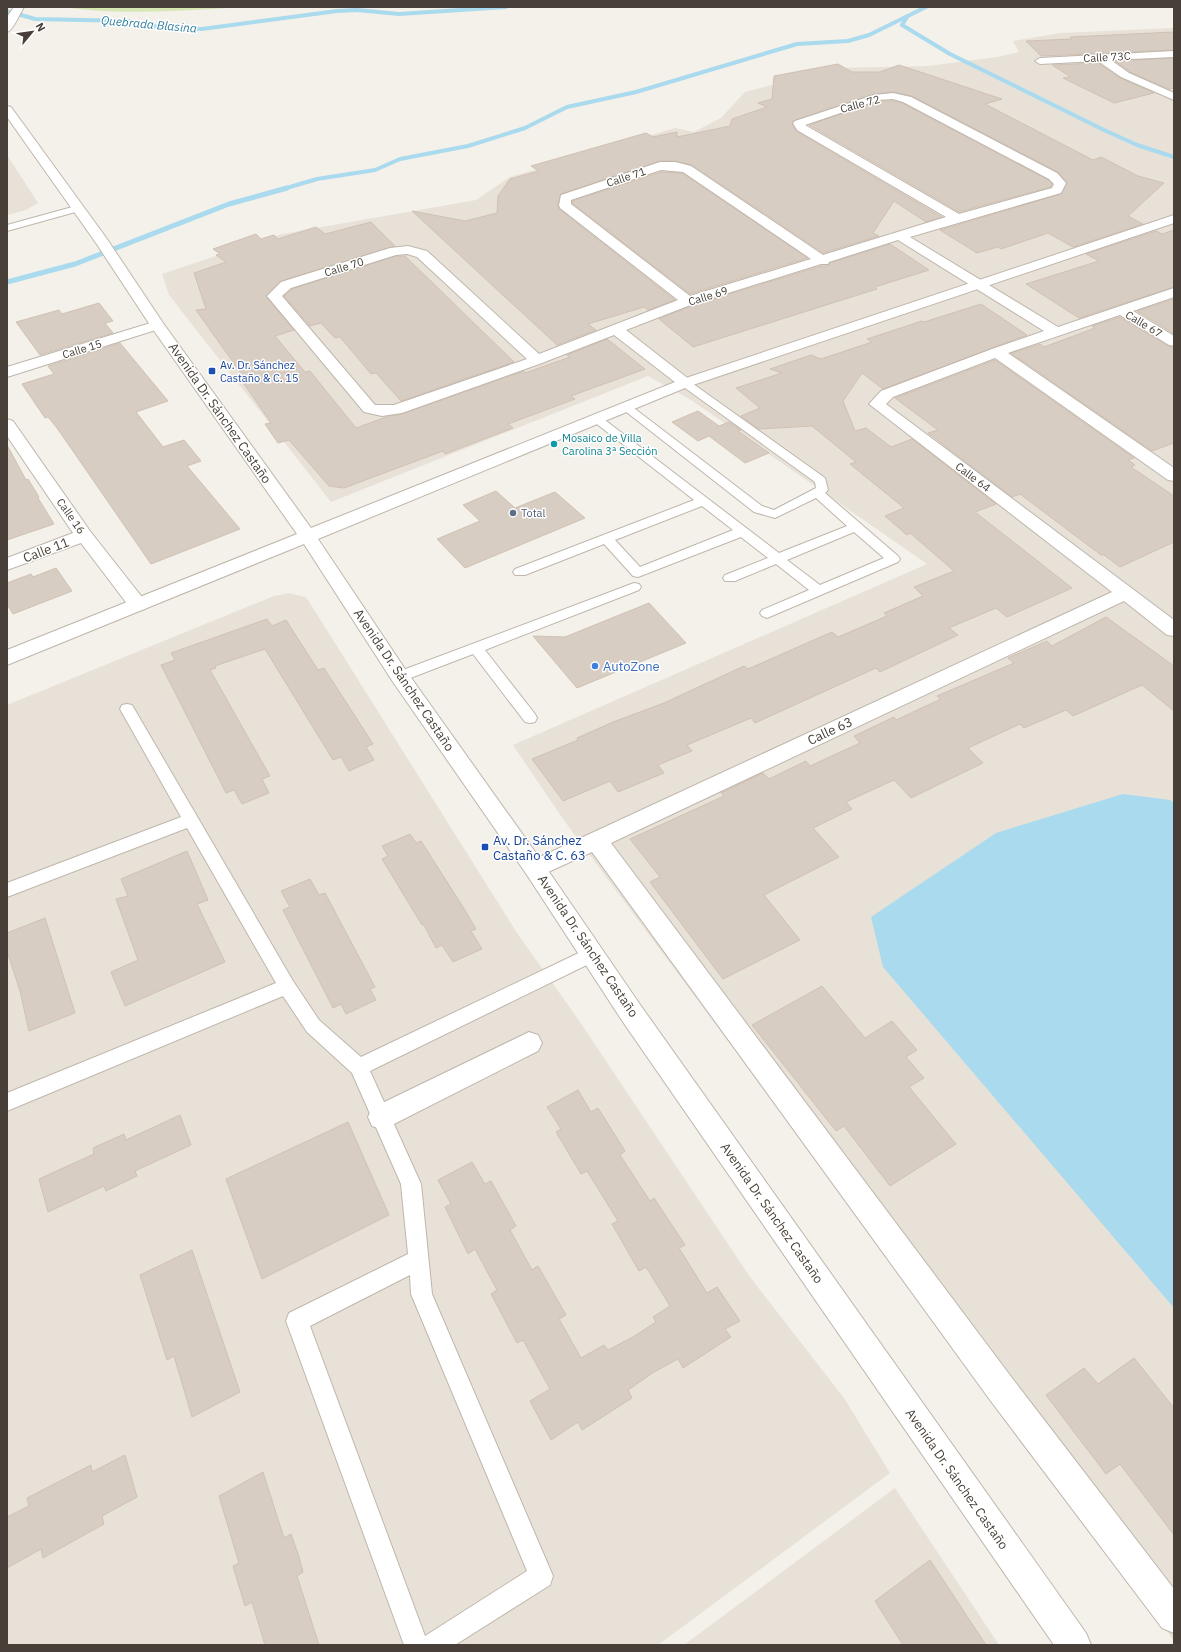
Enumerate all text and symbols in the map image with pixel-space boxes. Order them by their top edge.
north arrow [12,12,52,52]
water label: Quebrada Blasina [100,12,198,36]
text: N [33,20,49,34]
street label: Calle 73C [1083,49,1131,65]
street label: Calle 72 [839,92,881,116]
street label: Calle 71 [605,164,648,190]
street label: Calle 70 [323,254,365,280]
street label: Calle 69 [687,283,729,309]
street label: Calle 67 [1123,308,1165,340]
street label: Calle 15 [61,336,103,362]
street label: Avenida Dr. Sánchez Castaño [165,339,275,487]
place label: Av. Dr. Sánchez Castaño & C. 15 [220,358,299,385]
marker: Av. Dr. Sánchez Castaño & C. 15 [207,366,217,376]
place label: Mosaico de Villa Carolina 3ª Sección [562,431,657,458]
marker: Mosaico de Villa Carolina 3ª Sección [549,439,559,449]
street label: Calle 64 [953,459,994,495]
street label: Calle 16 [54,495,88,537]
place label: Total [521,506,545,520]
marker: Total [508,508,518,518]
street label: Calle 11 [21,533,72,567]
street label: Avenida Dr. Sánchez Castaño [350,606,458,754]
place label: AutoZone [603,658,660,675]
marker: AutoZone [590,661,600,671]
street label: Calle 63 [805,713,855,749]
place label: Av. Dr. Sánchez Castaño & C. 63 [493,832,586,864]
marker: Av. Dr. Sánchez Castaño & C. 63 [480,842,490,852]
street label: Avenida Dr. Sánchez Castaño [534,872,642,1020]
street label: Avenida Dr. Sánchez Castaño [717,1139,827,1287]
street label: Avenida Dr. Sánchez Castaño [902,1405,1012,1553]

